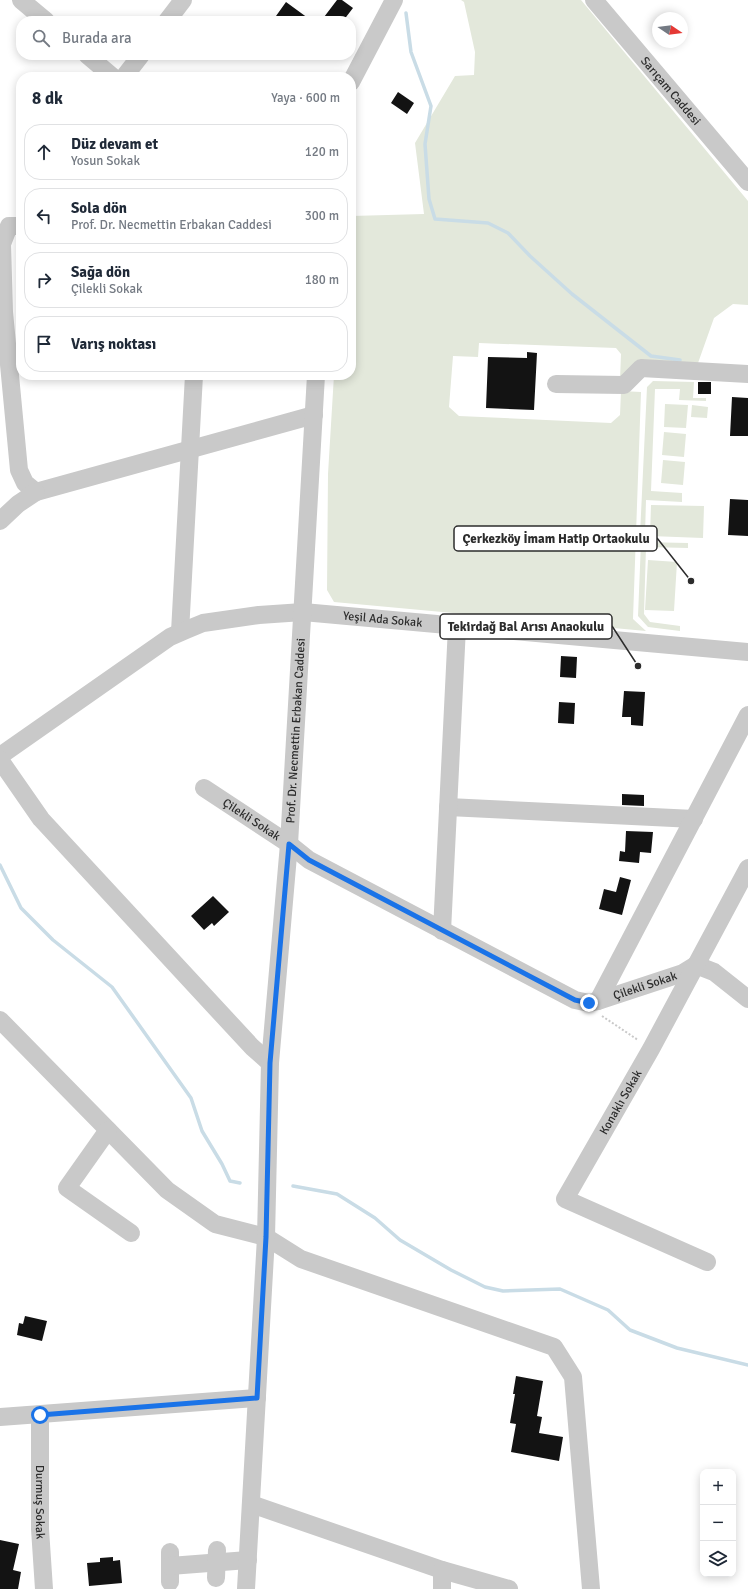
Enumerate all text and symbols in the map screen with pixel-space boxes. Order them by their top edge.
north arrow [652,12,688,48]
search box [16,16,356,60]
icon: search [30,27,52,49]
text: Burada ara [62,29,132,47]
street label: Sarıçam Caddesi [637,54,704,129]
text: 8 dk [32,88,63,109]
text: Yaya · 600 m [271,90,340,106]
text: Düz devam et [71,135,158,153]
icon: ahead [33,141,55,163]
text: 120 m [305,144,339,160]
text: Yosun Sokak [71,153,140,169]
text: Sola dön [71,199,127,217]
icon: left [33,205,55,227]
text: 300 m [305,208,339,224]
text: Prof. Dr. Necmettin Erbakan Caddesi [71,217,272,233]
text: Sağa dön [71,263,130,281]
icon: right [33,269,55,291]
text: 180 m [305,272,339,288]
text: Çilekli Sokak [71,281,143,297]
icon: arrive [33,333,55,355]
text: Varış noktası [71,335,156,353]
callout: Çerkezköy İmam Hatip Ortaokulu [454,526,657,551]
text: Çerkezköy İmam Hatip Ortaokulu [462,530,650,547]
street label: Yeşil Ada Sokak [342,609,423,631]
callout: Tekirdağ Bal Arısı Anaokulu [440,614,612,639]
text: Tekirdağ Bal Arısı Anaokulu [448,619,604,635]
street label: Prof. Dr. Necmettin Erbakan Caddesi [283,638,309,824]
street label: Çilekli Sokak [220,795,283,844]
street label: Çilekli Sokak [611,969,679,1003]
route end [580,994,598,1012]
street label: Konaklı Sokak [597,1067,645,1137]
route start [31,1406,49,1424]
street label: Durmuş Sokak [32,1465,48,1539]
map controls [700,1469,736,1577]
button: + [700,1469,736,1505]
button: − [700,1505,736,1541]
button: layers [700,1541,736,1577]

